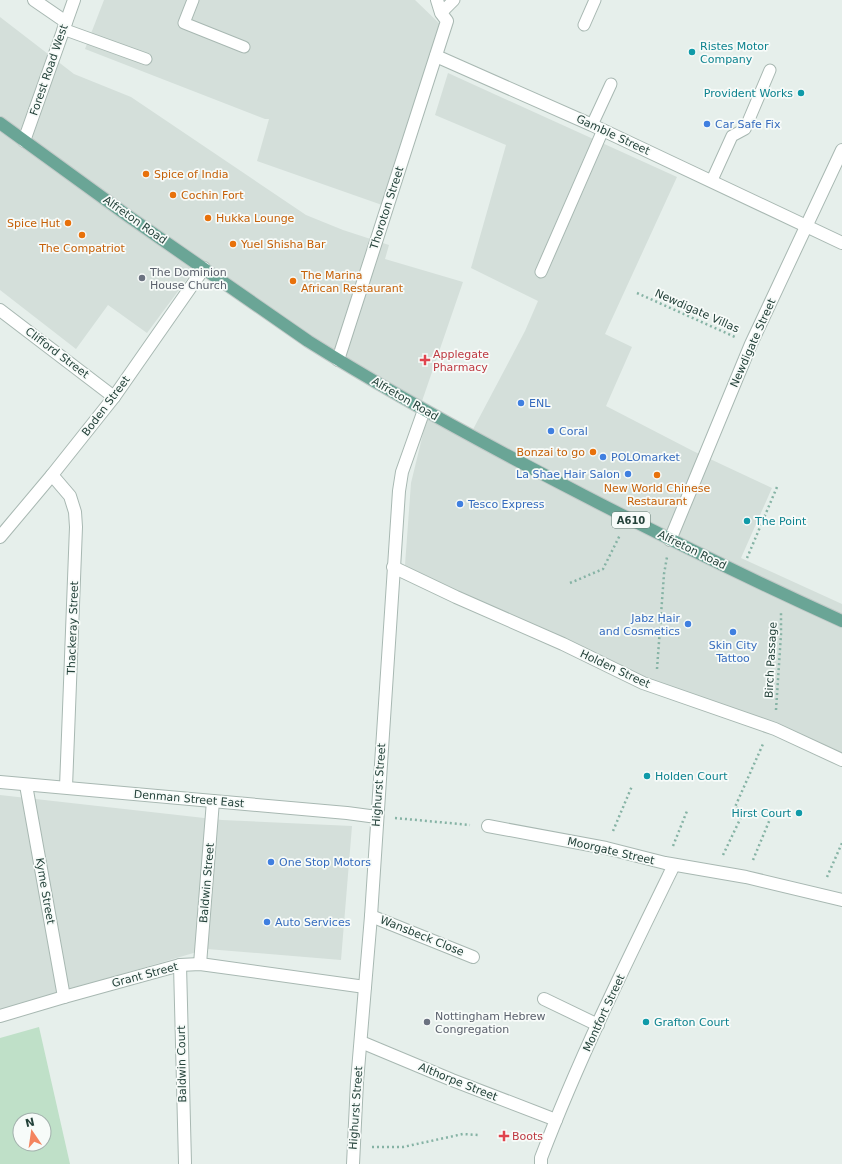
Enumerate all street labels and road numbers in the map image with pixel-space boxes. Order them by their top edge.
street label: Forest Road West [27,22,71,117]
street label: Gamble Street [574,112,652,158]
street label: Thoroton Street [367,164,407,252]
street label: Alfreton Road [101,193,169,247]
street label: Newdigate Villas [653,287,742,336]
street label: Newdigate Street [728,296,779,389]
street label: Clifford Street [23,325,92,382]
street label: Boden Street [79,373,133,439]
street label: Alfreton Road [369,375,441,423]
road number: A610 [612,512,650,528]
street label: Alfreton Road [656,528,728,572]
street label: Thackeray Street [65,580,81,676]
street label: Birch Passage [763,621,779,698]
street label: Holden Street [578,647,653,691]
street label: Highurst Street [370,742,388,827]
street label: Denman Street East [133,788,245,810]
street label: Moorgate Street [566,835,656,867]
street label: Baldwin Street [197,842,217,924]
street label: Kyme Street [33,857,57,926]
street label: Wansbeck Close [378,913,466,959]
street label: Grant Street [110,960,180,990]
street label: Montfort Street [580,972,628,1054]
street label: Baldwin Court [175,1025,189,1103]
street label: Althorpe Street [417,1060,500,1104]
street label: Highurst Street [347,1065,365,1150]

